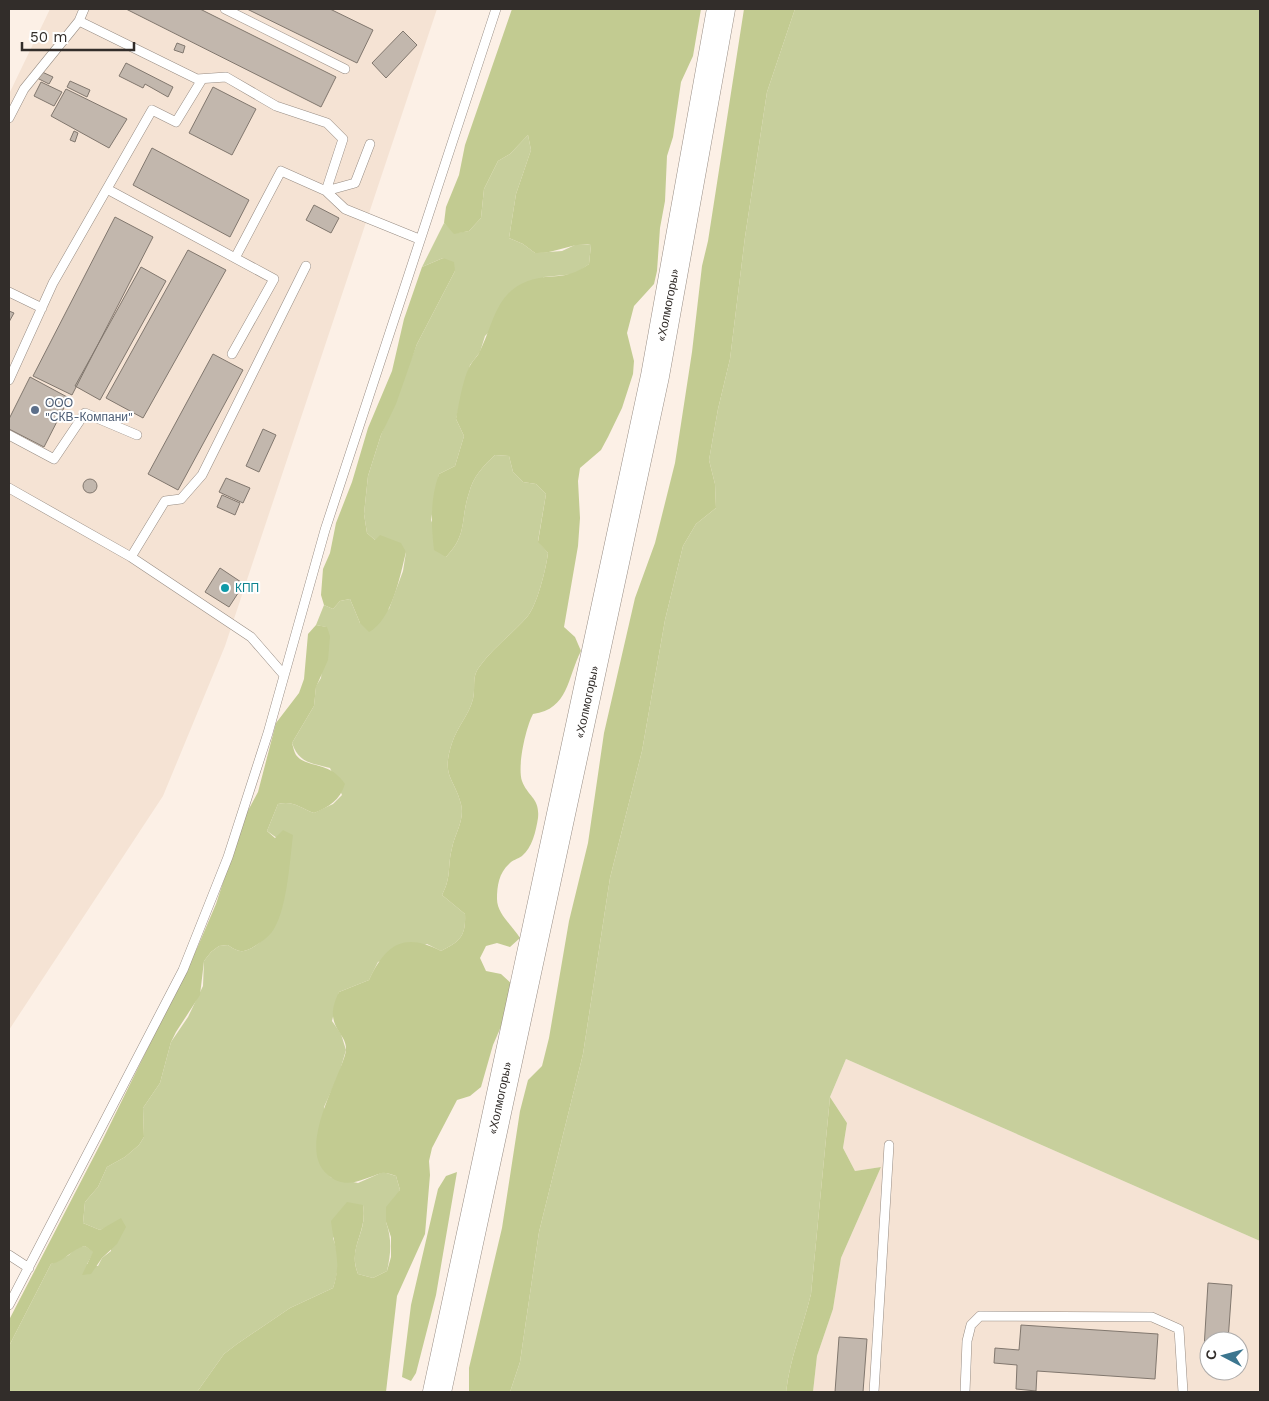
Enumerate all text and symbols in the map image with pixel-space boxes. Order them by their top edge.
scale bar [22,20,135,52]
text: 50 m [30,28,67,46]
street label: «Холмогоры» [654,267,682,343]
place label: ООО "СКВ-Компани" [45,396,133,424]
marker: ООО "СКВ-Компани" [29,404,41,416]
place label: КПП [235,581,259,595]
marker: КПП [219,582,231,594]
street label: «Холмогоры» [572,664,602,740]
street label: «Холмогоры» [485,1060,515,1136]
north arrow [1199,1331,1249,1381]
text: С [1203,1349,1220,1361]

